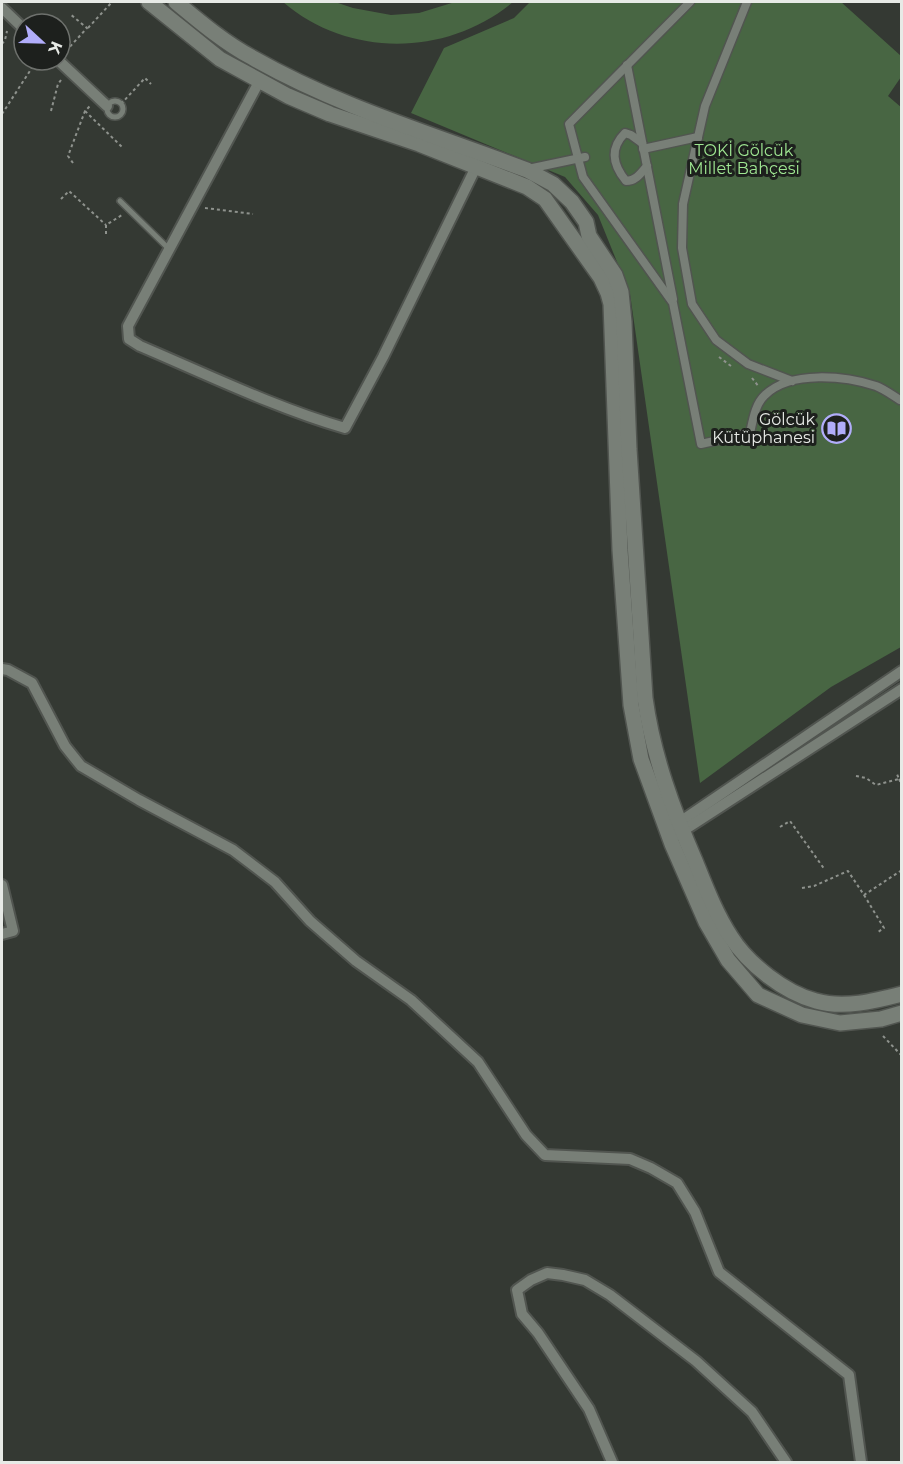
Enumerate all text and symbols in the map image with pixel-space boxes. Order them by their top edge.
north arrow [12,12,72,72]
text: K [44,38,66,58]
park label: TOKİ Gölcük Millet Bahçesi [688,141,800,178]
place label: Gölcük Kütüphanesi [712,410,815,447]
library icon: Gölcük Kütüphanesi [820,412,852,444]

